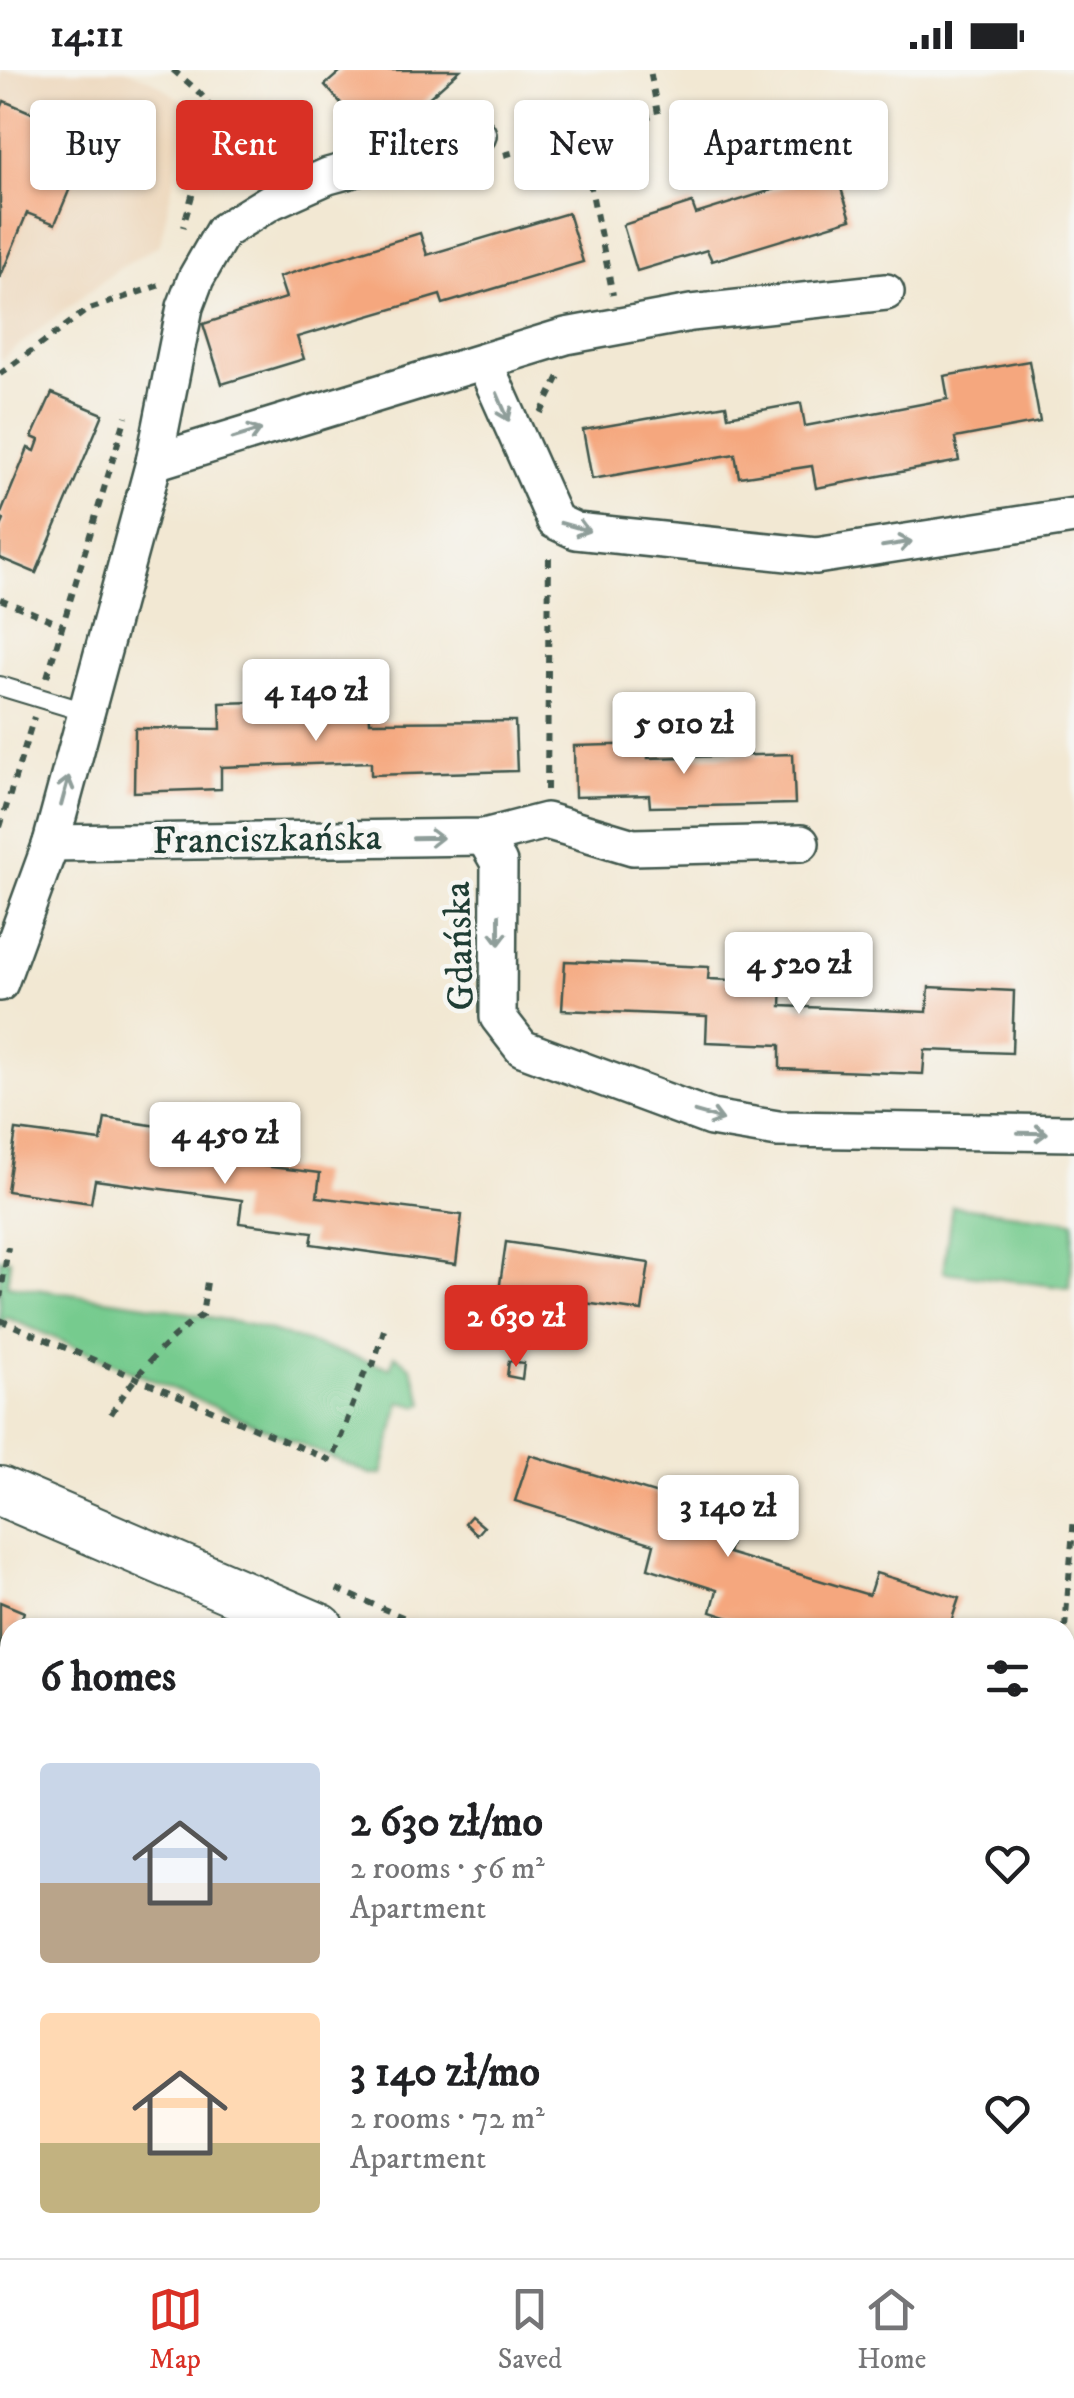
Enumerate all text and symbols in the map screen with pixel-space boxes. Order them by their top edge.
text: 14:11 [50,11,124,59]
chip: Buy [30,100,156,190]
chip: Rent [176,100,313,190]
chip: Filters [333,100,494,190]
chip: New [514,100,649,190]
chip: Apartment [669,100,888,190]
one-way arrow [495,391,513,422]
one-way arrow [231,424,262,442]
one-way arrow [558,519,590,538]
one-way arrow [880,534,912,552]
pin: 4 140 zł [213,659,419,744]
text: 4 140 zł [264,671,368,711]
pin: 5 010 zł [581,692,787,777]
text: 5 010 zł [634,704,734,744]
one-way arrow [56,776,75,807]
street label: Franciszkańska [152,814,382,866]
one-way arrow [410,828,443,848]
street label: Gdańska [434,881,486,1011]
one-way arrow [490,914,508,946]
pin: 4 520 zł [696,932,902,1017]
text: 4 520 zł [747,944,851,984]
pin: 4 450 zł [122,1102,328,1187]
one-way arrow [693,1108,725,1126]
text: 4 450 zł [172,1114,278,1154]
one-way arrow [1016,1123,1048,1142]
pin: 2 630 zł [413,1285,619,1370]
text: 2 630 zł [467,1297,565,1337]
pin: 3 140 zł [625,1475,831,1560]
text: 3 140 zł [680,1487,776,1527]
icon: filters [980,1651,1035,1706]
text: 6 homes [40,1652,176,1704]
text: 2 630 zł/mo [350,1797,543,1849]
icon: home [120,1803,240,1923]
icon: heart [980,1836,1035,1891]
text: 2 rooms · 56 m² [350,1849,545,1889]
text: Apartment [350,1889,486,1929]
text: 3 140 zł/mo [350,2047,540,2099]
icon: home [120,2053,240,2173]
icon: heart [980,2086,1035,2141]
text: 2 rooms · 72 m² [350,2099,545,2139]
text: Apartment [350,2139,486,2179]
tab: Map [148,2282,203,2377]
tab: Saved [498,2282,562,2377]
tab: Home [857,2282,926,2377]

